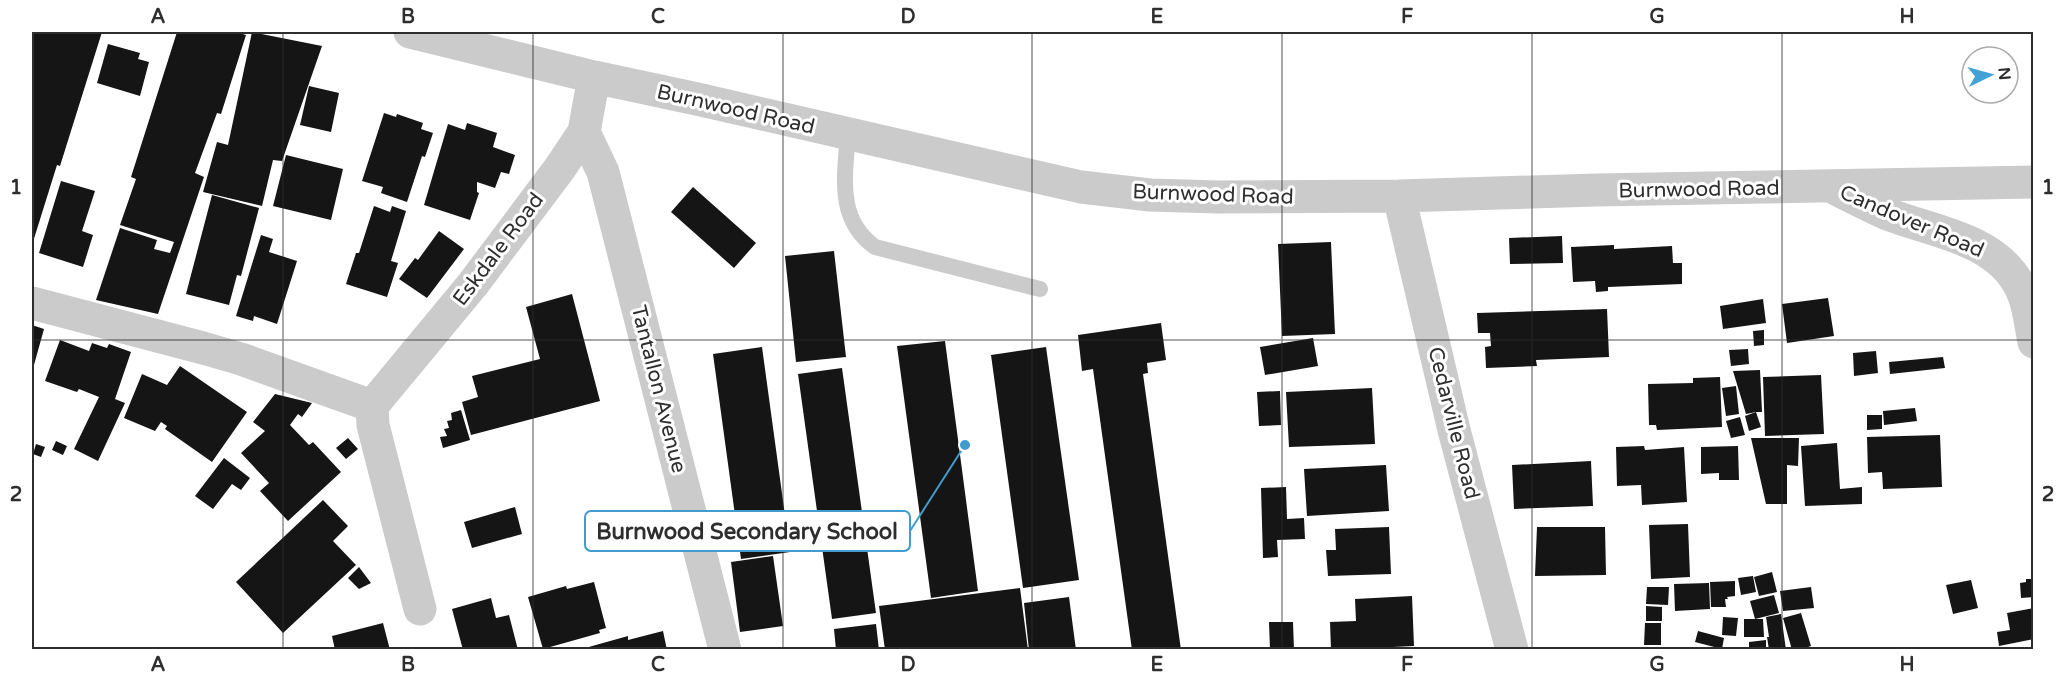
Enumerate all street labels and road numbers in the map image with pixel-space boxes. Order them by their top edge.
street label: Burnwood Road [654,79,817,140]
street label: Burnwood Road [1618,176,1780,203]
street label: Burnwood Road [1132,179,1294,210]
street label: Candover Road [1836,180,1988,263]
street label: Eskdale Road [448,188,549,311]
street label: Tantallon Avenue [626,303,691,476]
street label: Cedarville Road [1422,344,1485,502]

